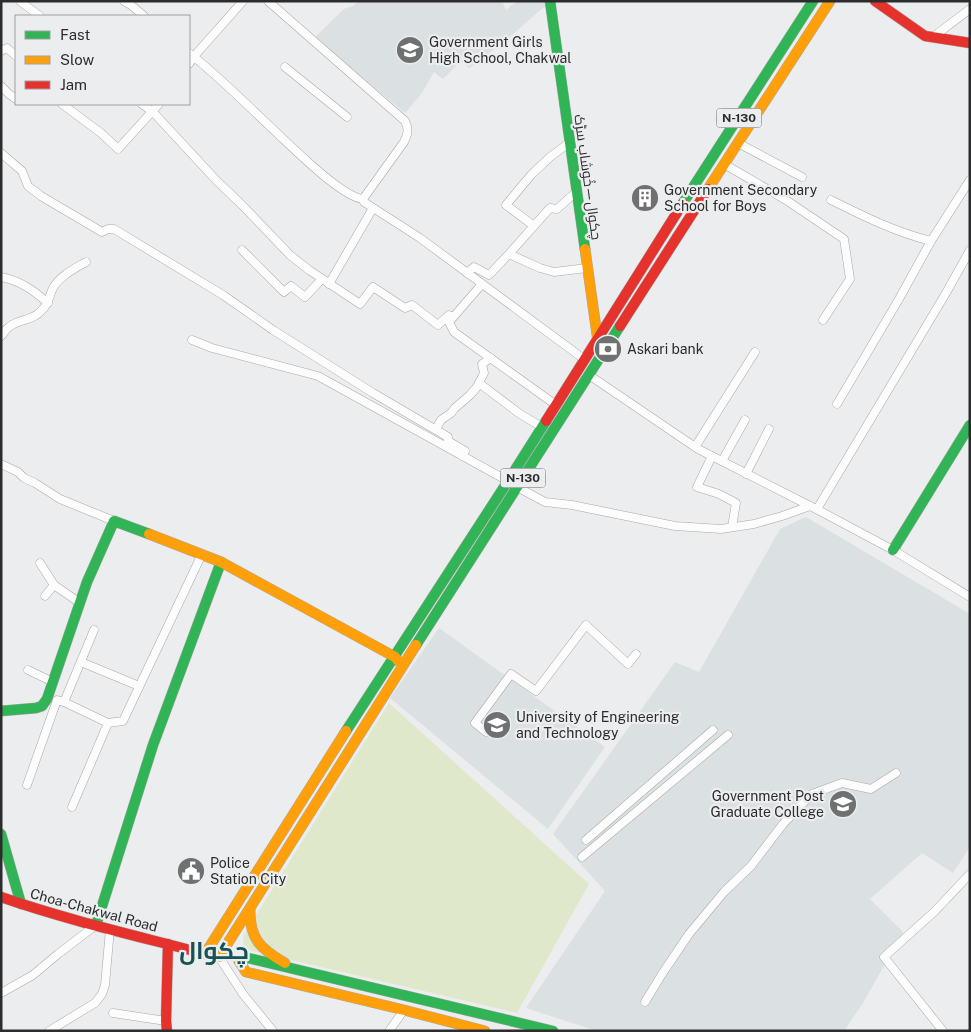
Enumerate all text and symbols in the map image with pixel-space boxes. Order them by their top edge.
legend [15,15,190,105]
text: Fast [60,26,90,43]
place label: Government Girls High School, Chakwal [429,34,571,66]
school or university icon: Government Girls High School, Chakwal [395,35,425,65]
text: Slow [60,51,95,68]
text: Jam [60,76,87,93]
road number: N-130 [716,109,762,128]
street label: چکوال—خُوشاب سڑک [569,113,605,241]
place label: Government Secondary School for Boys [664,182,818,214]
building icon: Government Secondary School for Boys [630,183,660,213]
bank icon: Askari bank [593,334,623,364]
place label: Askari bank [627,341,704,357]
road number: N-130 [500,468,546,488]
place label: University of Engineering and Technology [516,709,680,741]
school or university icon: University of Engineering and Technology [482,710,512,740]
place label: Government Post Graduate College [711,788,824,820]
school or university icon: Government Post Graduate College [828,789,858,819]
place label: Police Station City [210,855,287,887]
public building icon: Police Station City [176,856,206,886]
street label: Choa-Chakwal Road [28,885,160,935]
district label: چکوال [179,936,249,968]

